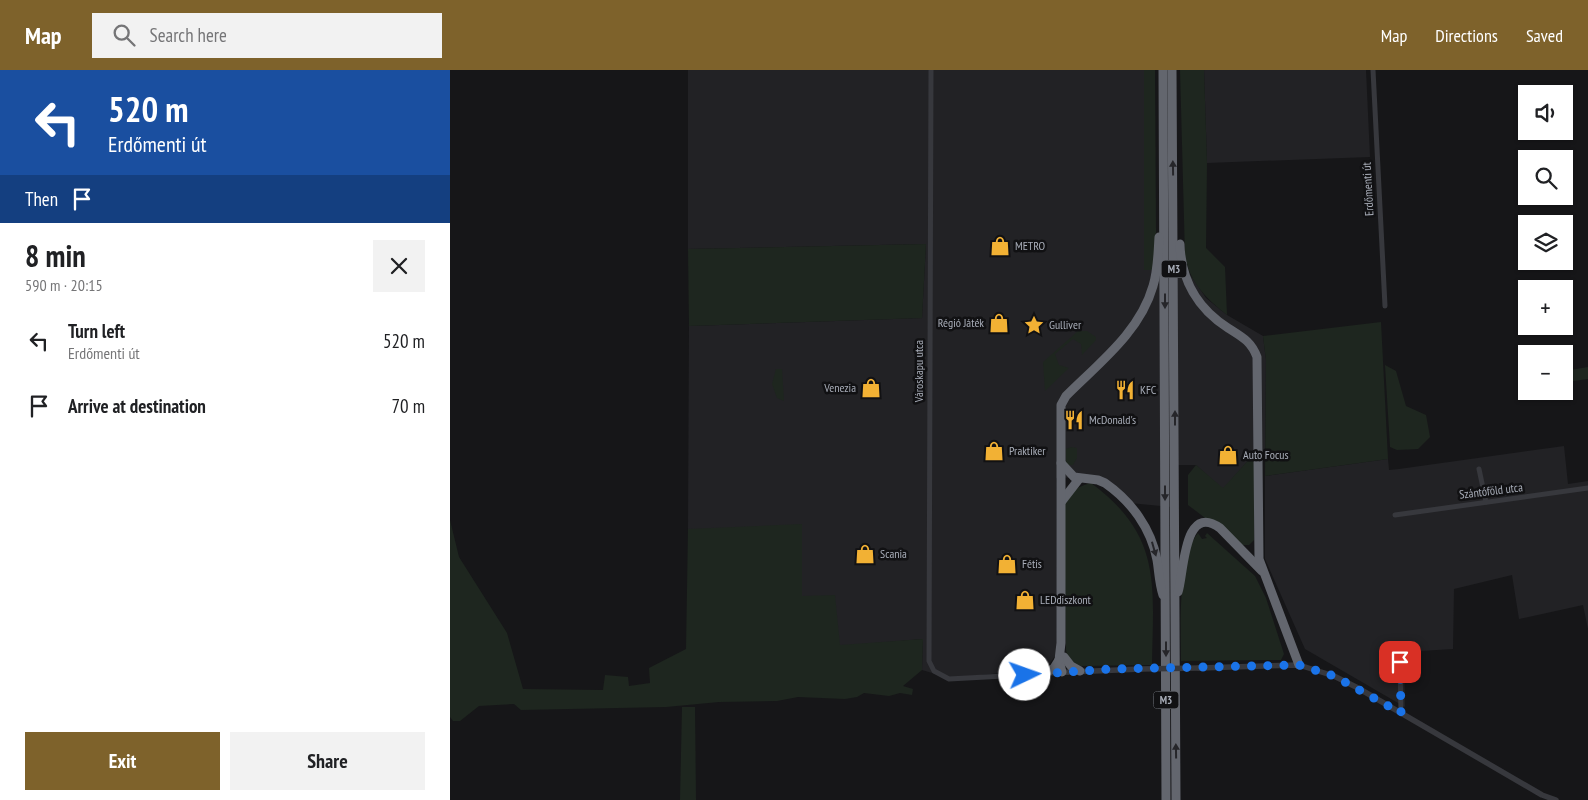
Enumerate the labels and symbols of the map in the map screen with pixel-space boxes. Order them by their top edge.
one-way arrow [1169,160,1177,176]
street label: Erdőmenti út [1359,161,1376,216]
shop icon: METRO [989,235,1011,257]
place label: METRO [1015,238,1046,253]
road number: M3 [1162,260,1186,278]
one-way arrow [1161,293,1169,309]
shop icon: Régió Játék [988,312,1010,334]
place icon: Gulliver [1023,314,1045,336]
place label: Régió Játék [938,315,984,330]
place label: Gulliver [1049,317,1082,332]
street label: Városkapu utca [911,340,926,403]
shop icon: Venezia [860,377,882,399]
restaurant icon: KFC [1114,379,1136,401]
place label: Venezia [823,380,856,395]
place label: KFC [1140,382,1157,397]
restaurant icon: McDonald's [1063,409,1085,431]
one-way arrow [1171,410,1179,426]
place label: McDonald's [1089,412,1136,427]
shop icon: Praktiker [983,440,1005,462]
place label: Praktiker [1009,443,1046,458]
shop icon: Auto Focus [1217,444,1239,466]
place label: Auto Focus [1243,447,1289,462]
street label: Szántóföld utca [1458,479,1524,502]
one-way arrow [1161,485,1169,501]
one-way arrow [1150,541,1158,556]
shop icon: Scania [854,543,876,565]
place label: Scania [880,546,907,561]
shop icon: Fétis [996,553,1018,575]
place label: Fétis [1022,556,1042,571]
shop icon: LEDdiszkont [1014,589,1036,611]
place label: LEDdiszkont [1040,592,1092,607]
one-way arrow [1162,641,1170,657]
pin [1379,641,1421,683]
position arrow [998,648,1050,700]
road number: M3 [1154,692,1178,708]
one-way arrow [1171,743,1179,759]

